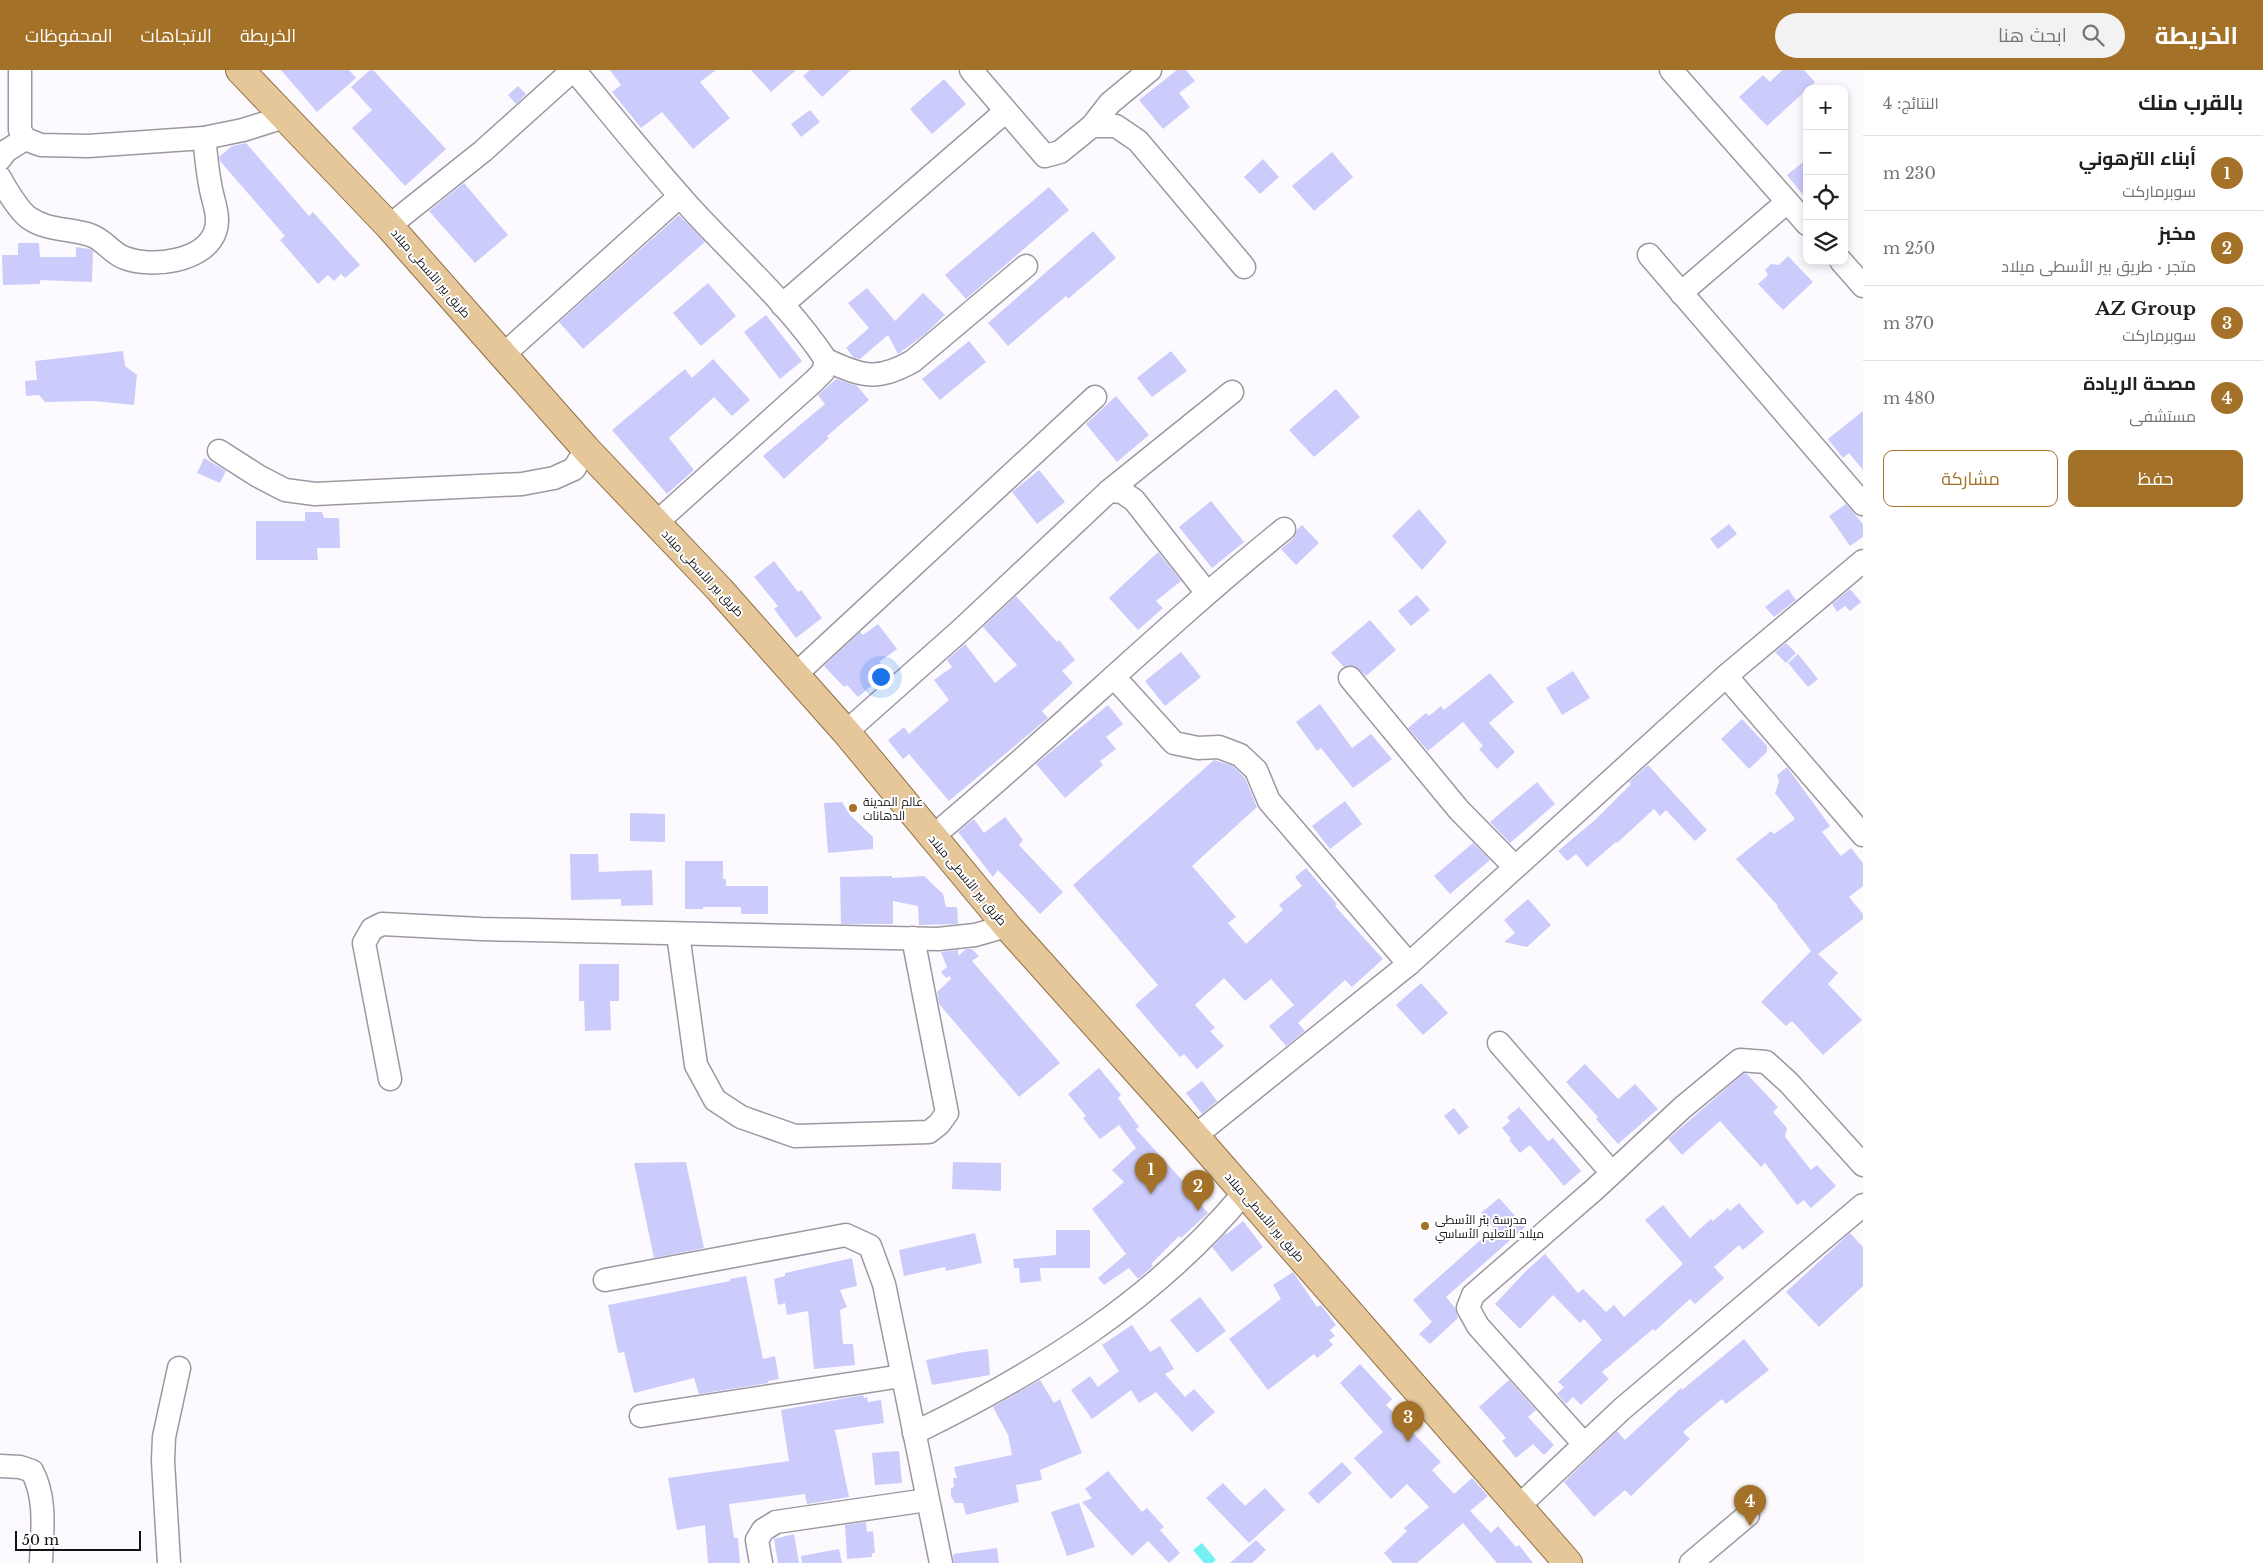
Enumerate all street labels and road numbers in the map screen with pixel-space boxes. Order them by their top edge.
street label: طريق بير الأسطى ميلاد [388,225,474,321]
street label: طريق بير الأسطى ميلاد [659,526,747,620]
street label: طريق بير الأسطى ميلاد [926,832,1010,928]
street label: طريق بير الأسطى ميلاد [1222,1169,1308,1265]

